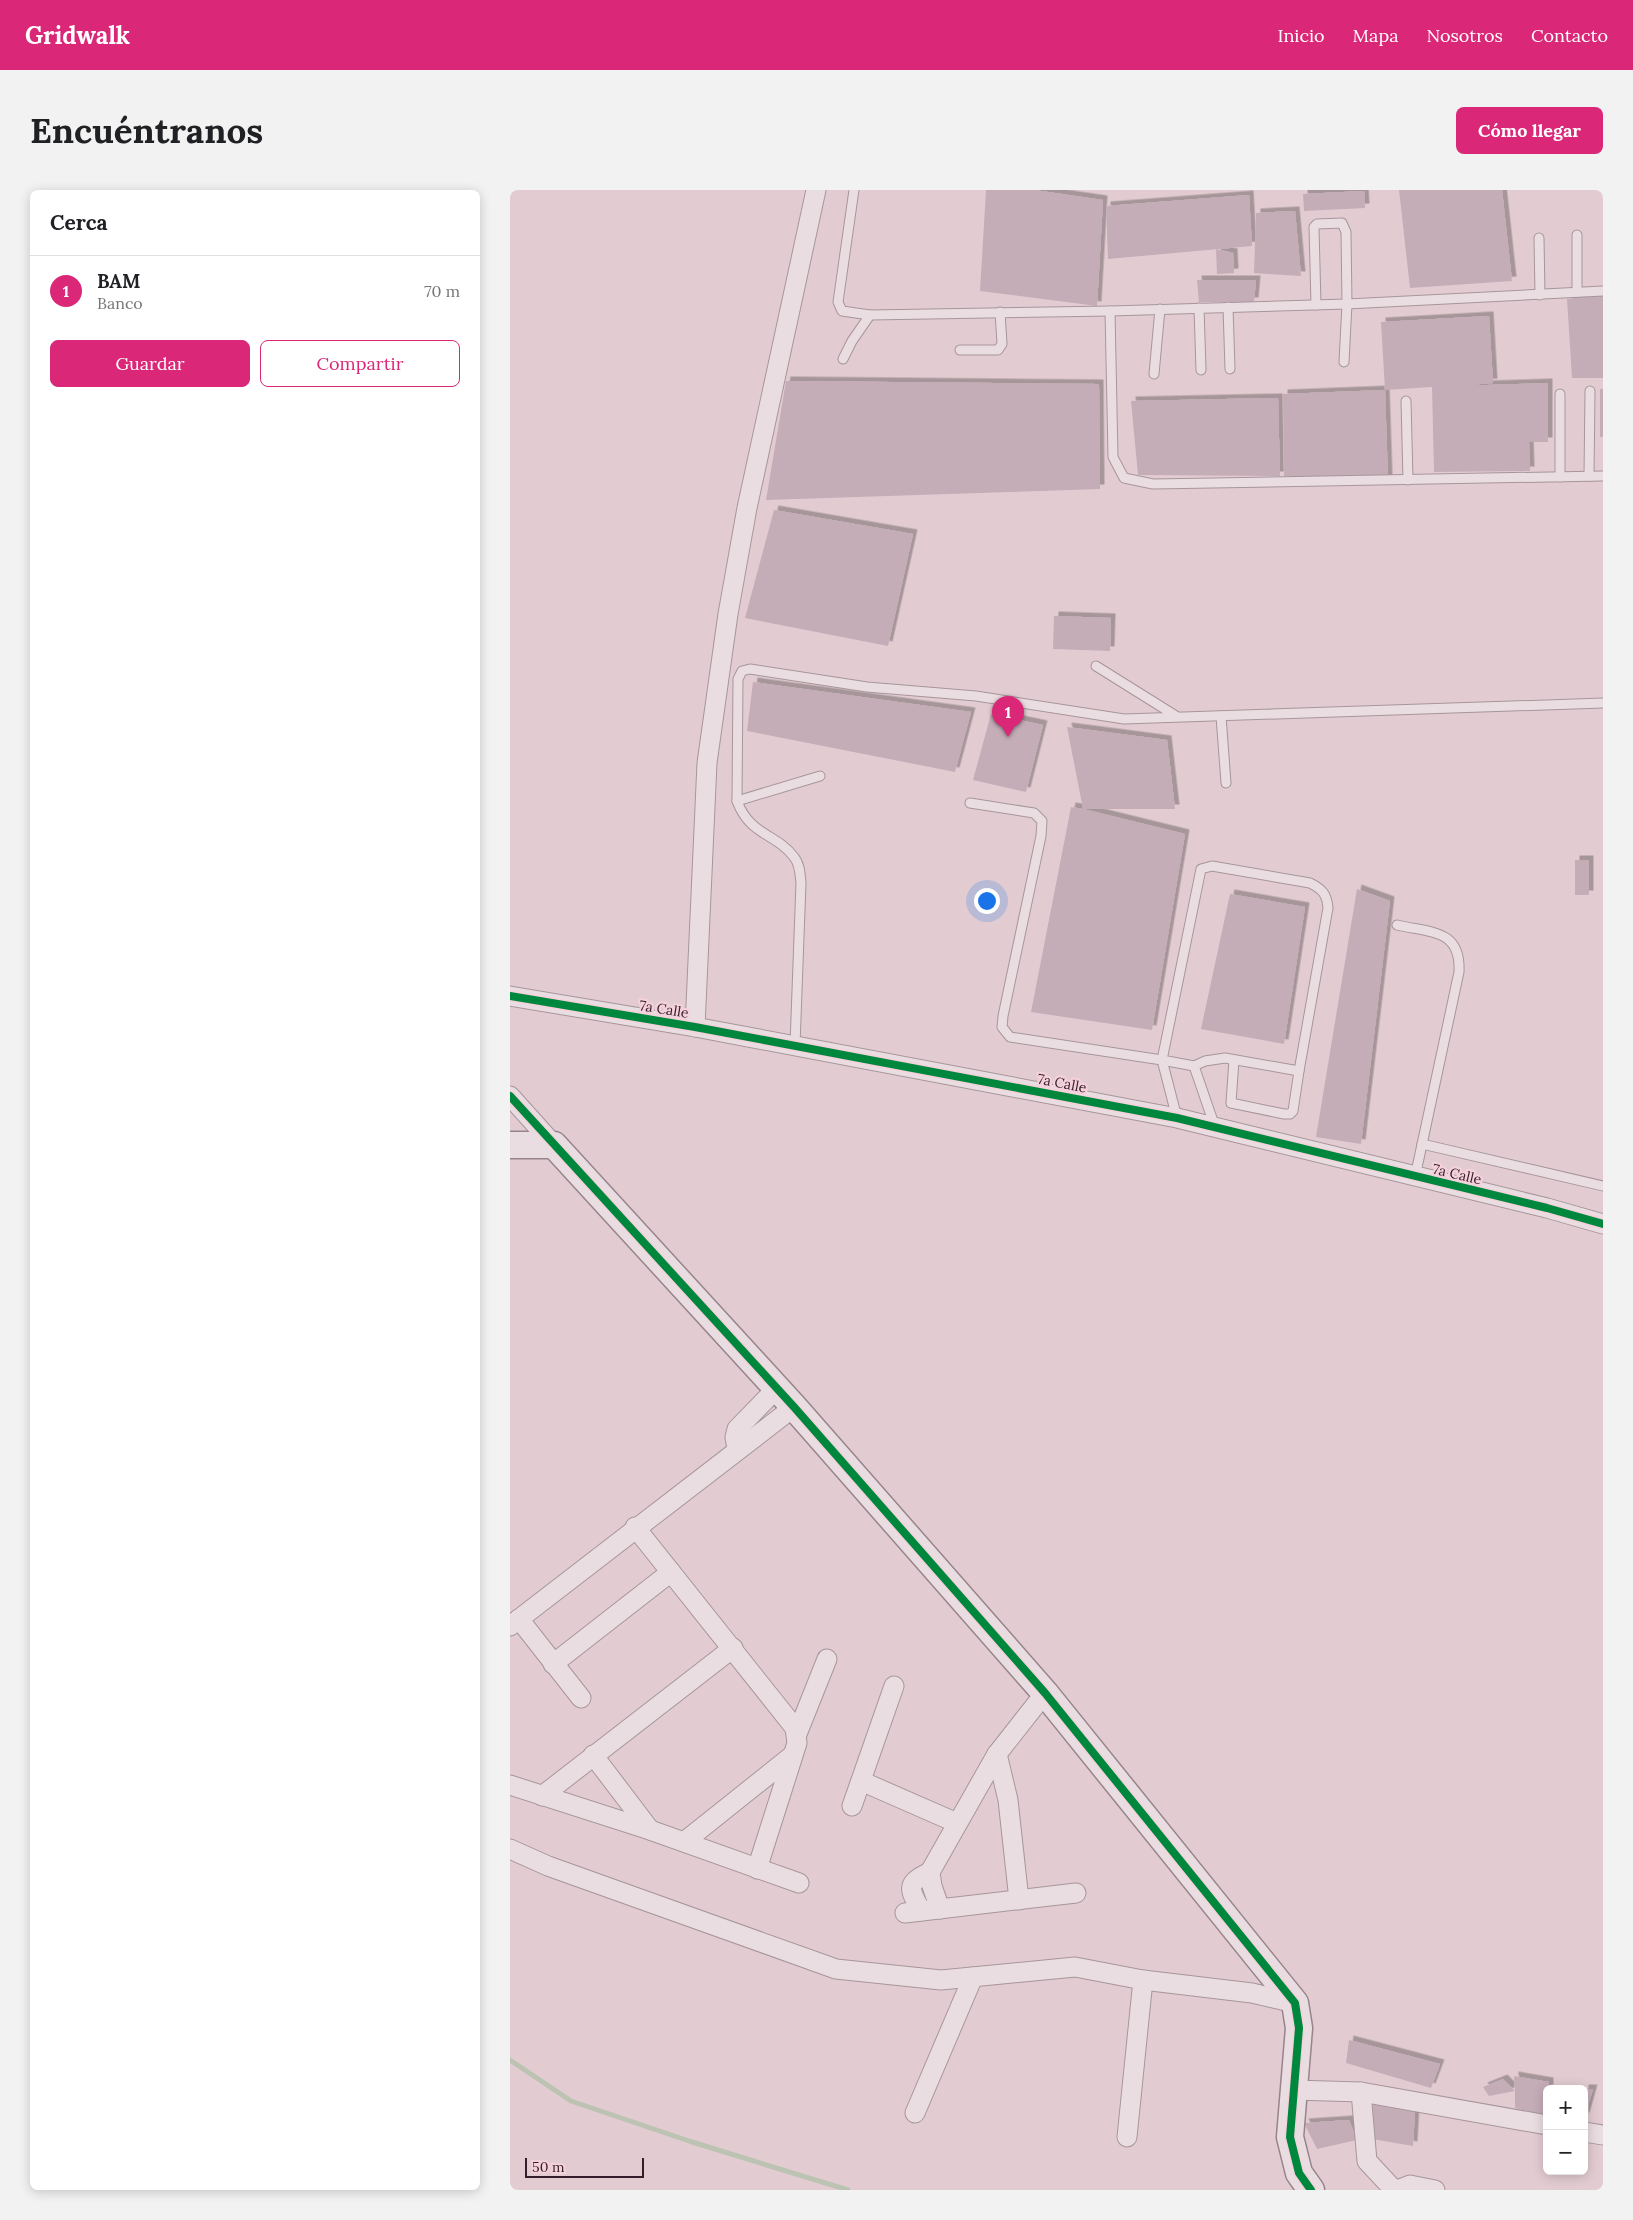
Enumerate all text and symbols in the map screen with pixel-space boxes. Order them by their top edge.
text: Gridwalk [25,20,130,51]
text: Inicio [1278,24,1325,47]
text: Mapa [1353,24,1398,47]
text: Nosotros [1426,24,1503,47]
text: Contacto [1531,24,1608,47]
button: Cómo llegar [1456,107,1603,154]
text: Encuéntranos [30,108,263,153]
text: Cerca [50,209,108,236]
text: BAM [97,269,140,293]
text: 1 [63,281,69,301]
text: 70 m [424,281,460,301]
text: Banco [97,293,143,313]
button: Guardar [50,340,250,387]
button: Compartir [260,340,460,387]
pin: 1 [992,696,1024,737]
your location [974,888,1000,914]
street label: 7a Calle [638,996,690,1022]
street label: 7a Calle [1036,1069,1088,1097]
street label: 7a Calle [1431,1160,1484,1188]
map controls [1543,2085,1588,2175]
button: + [1543,2085,1588,2130]
button: − [1543,2130,1588,2175]
scale bar [525,2155,644,2178]
text: 50 m [532,2158,565,2176]

